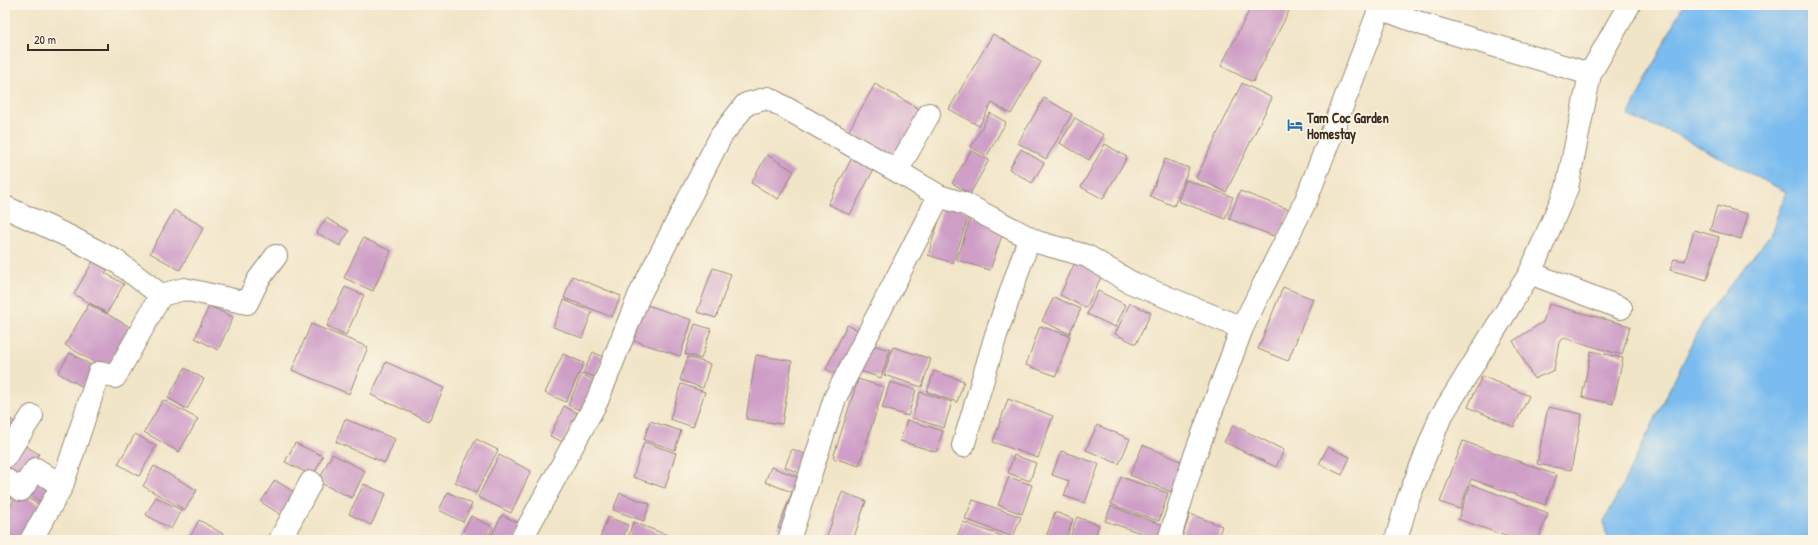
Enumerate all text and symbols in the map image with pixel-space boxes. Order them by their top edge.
scale bar [28,26,108,52]
text: 20 m [34,31,56,48]
place label: Tam Coc Garden Homestay [1306,108,1389,145]
hotel icon: Tam Coc Garden Homestay [1286,116,1304,134]

